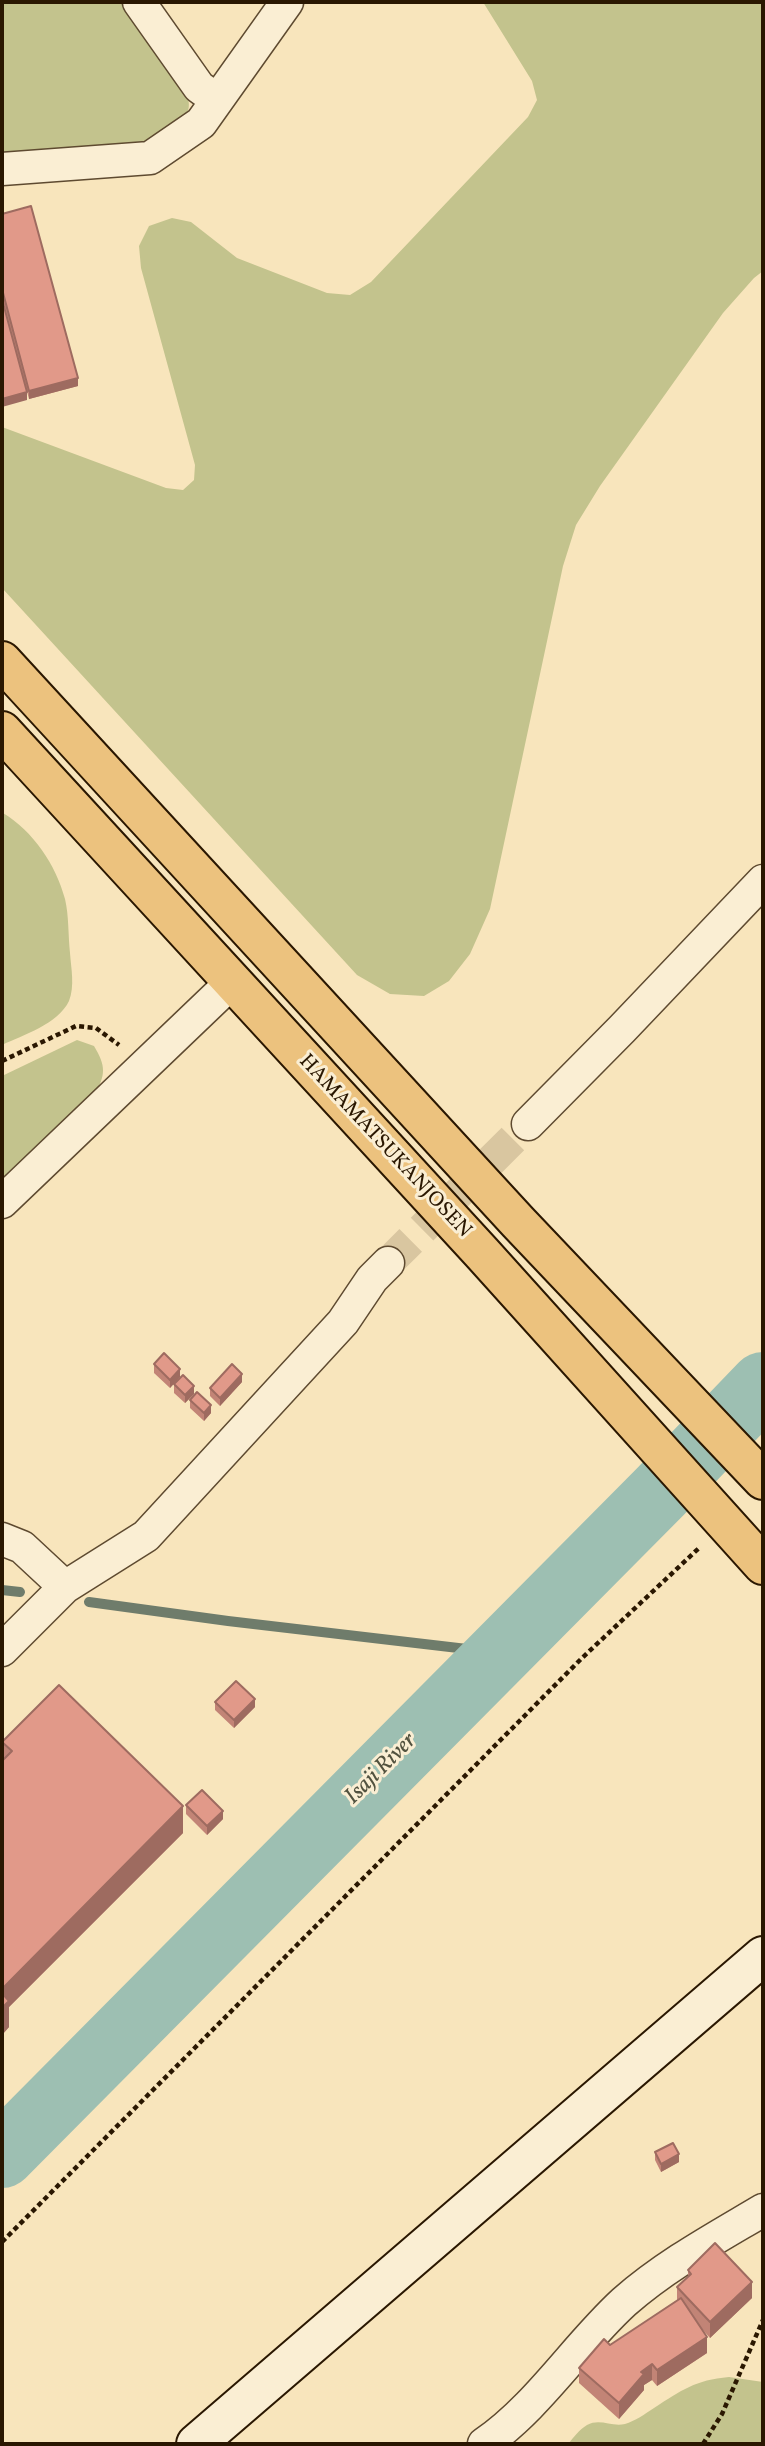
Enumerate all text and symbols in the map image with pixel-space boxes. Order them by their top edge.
street label: HAMAMATSUKANJOSEN [292,1050,476,1244]
water label: Isaji River [340,1728,424,1812]

